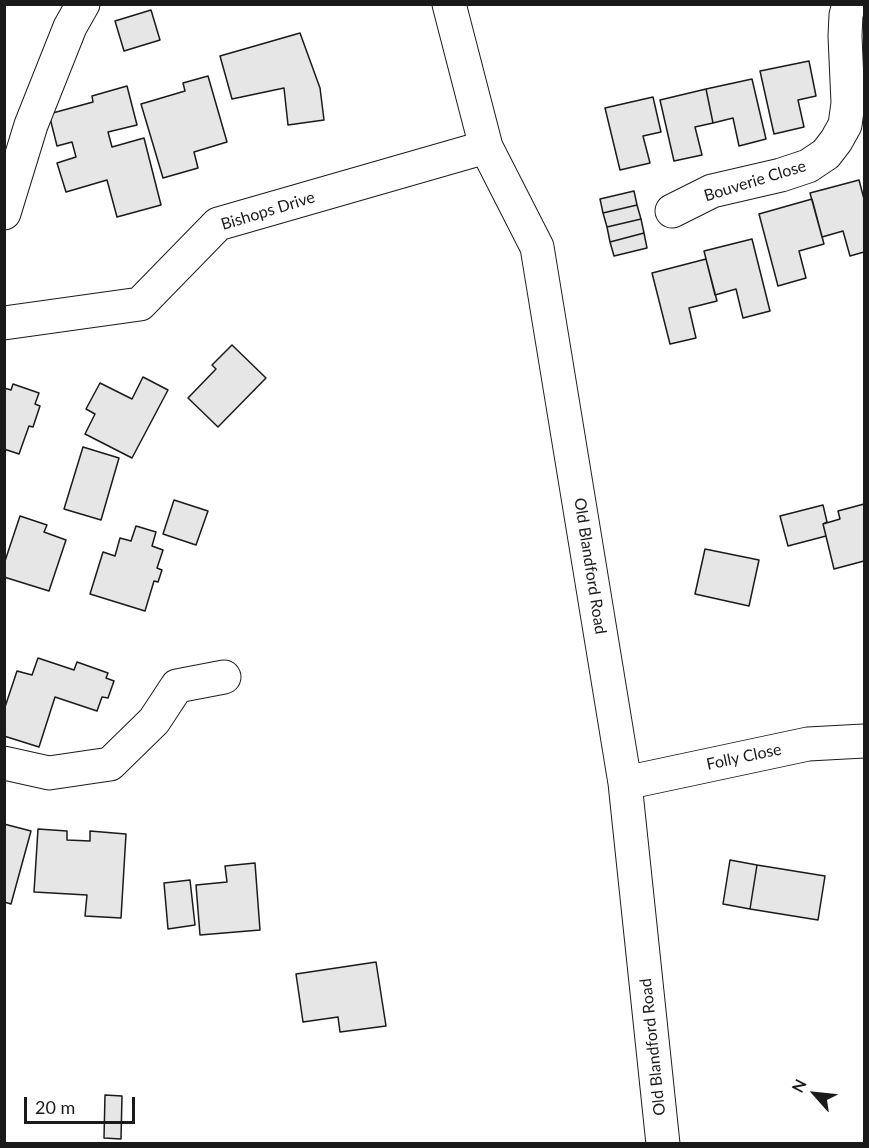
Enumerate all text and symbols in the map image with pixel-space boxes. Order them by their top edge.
street label: Bouverie Close [702,156,808,206]
street label: Bishops Drive [219,188,317,234]
street label: Old Blandford Road [570,496,610,636]
street label: Folly Close [705,740,783,774]
street label: Old Blandford Road [636,977,670,1117]
north arrow [785,1064,845,1124]
text: N [787,1076,810,1095]
scale bar [27,1085,138,1123]
text: 20 m [35,1096,75,1118]

